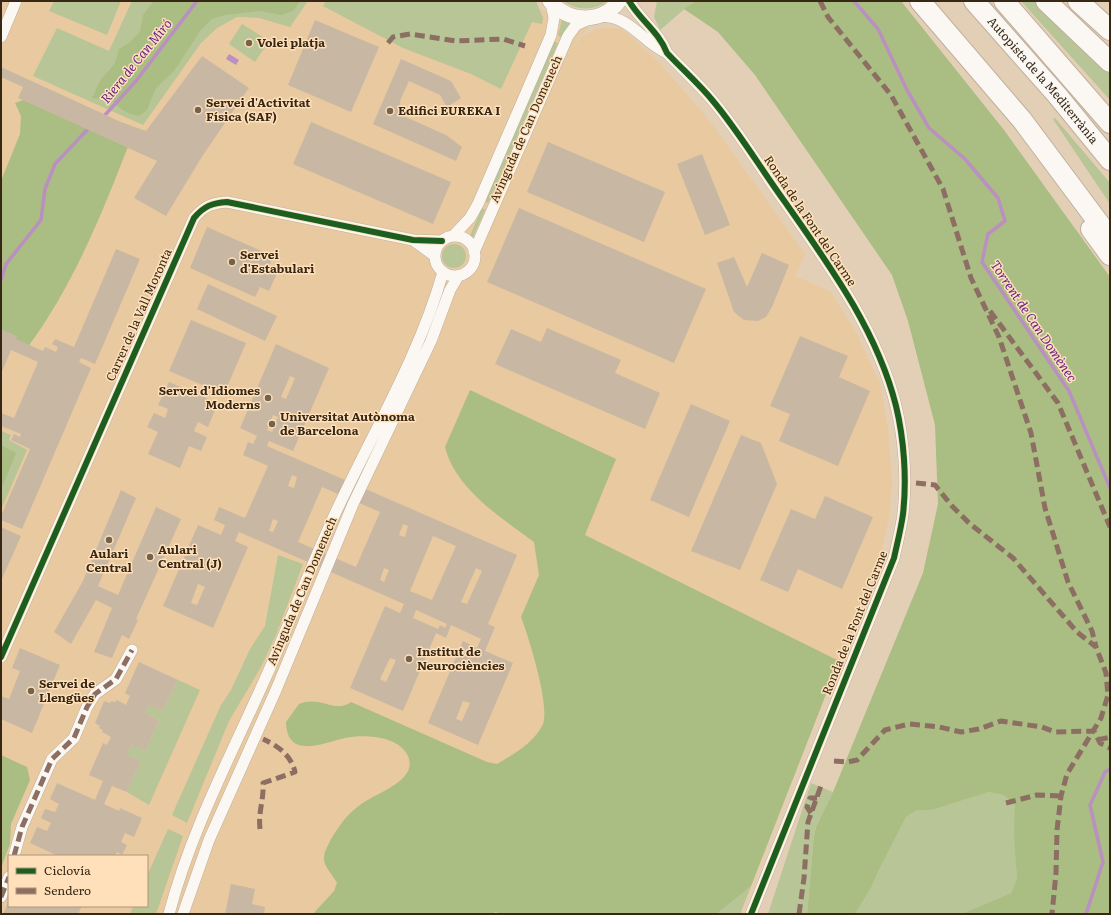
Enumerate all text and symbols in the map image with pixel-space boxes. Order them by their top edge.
street label: Autopista de la Mediterrània [984,12,1104,148]
water label: Riera de Can Miró [95,14,176,107]
place label: Volei platja [257,33,325,51]
marker: Volei platja [244,38,254,48]
street label: Avinguda de Can Domenech [484,52,566,205]
place label: Servei d'Activitat Física (SAF) [206,93,311,125]
place label: Edifici EUREKA I [398,101,500,119]
marker: Servei d'Activitat Física (SAF) [193,105,203,115]
marker: Edifici EUREKA I [385,106,395,116]
street label: Ronda de la Font del Carme [760,151,861,290]
street label: Carrer de la Vall Moronta [101,245,176,384]
place label: Servei d'Estabulari [240,245,315,277]
water label: Torrent de Can Domènec [987,256,1082,385]
marker: Servei d'Estabulari [227,257,237,267]
place label: Servei d'Idiomes Moderns [159,381,260,413]
marker: Servei d'Idiomes Moderns [263,393,273,403]
place label: Universitat Autònoma de Barcelona [280,407,415,439]
marker: Universitat Autònoma de Barcelona [267,419,277,429]
street label: Avinguda de Can Domenech [262,513,341,668]
marker: Aulari Central [104,535,114,545]
place label: Aulari Central (J) [158,540,222,572]
place label: Aulari Central [86,544,133,576]
street label: Ronda de la Font del Carme [817,548,891,698]
marker: Aulari Central (J) [145,552,155,562]
place label: Institut de Neurociències [417,642,505,674]
marker: Institut de Neurociències [404,654,414,664]
place label: Servei de Llengües [39,674,95,706]
marker: Servei de Llengües [26,686,36,696]
legend [8,855,148,907]
text: Ciclovía [44,861,91,879]
text: Sendero [44,881,91,899]

